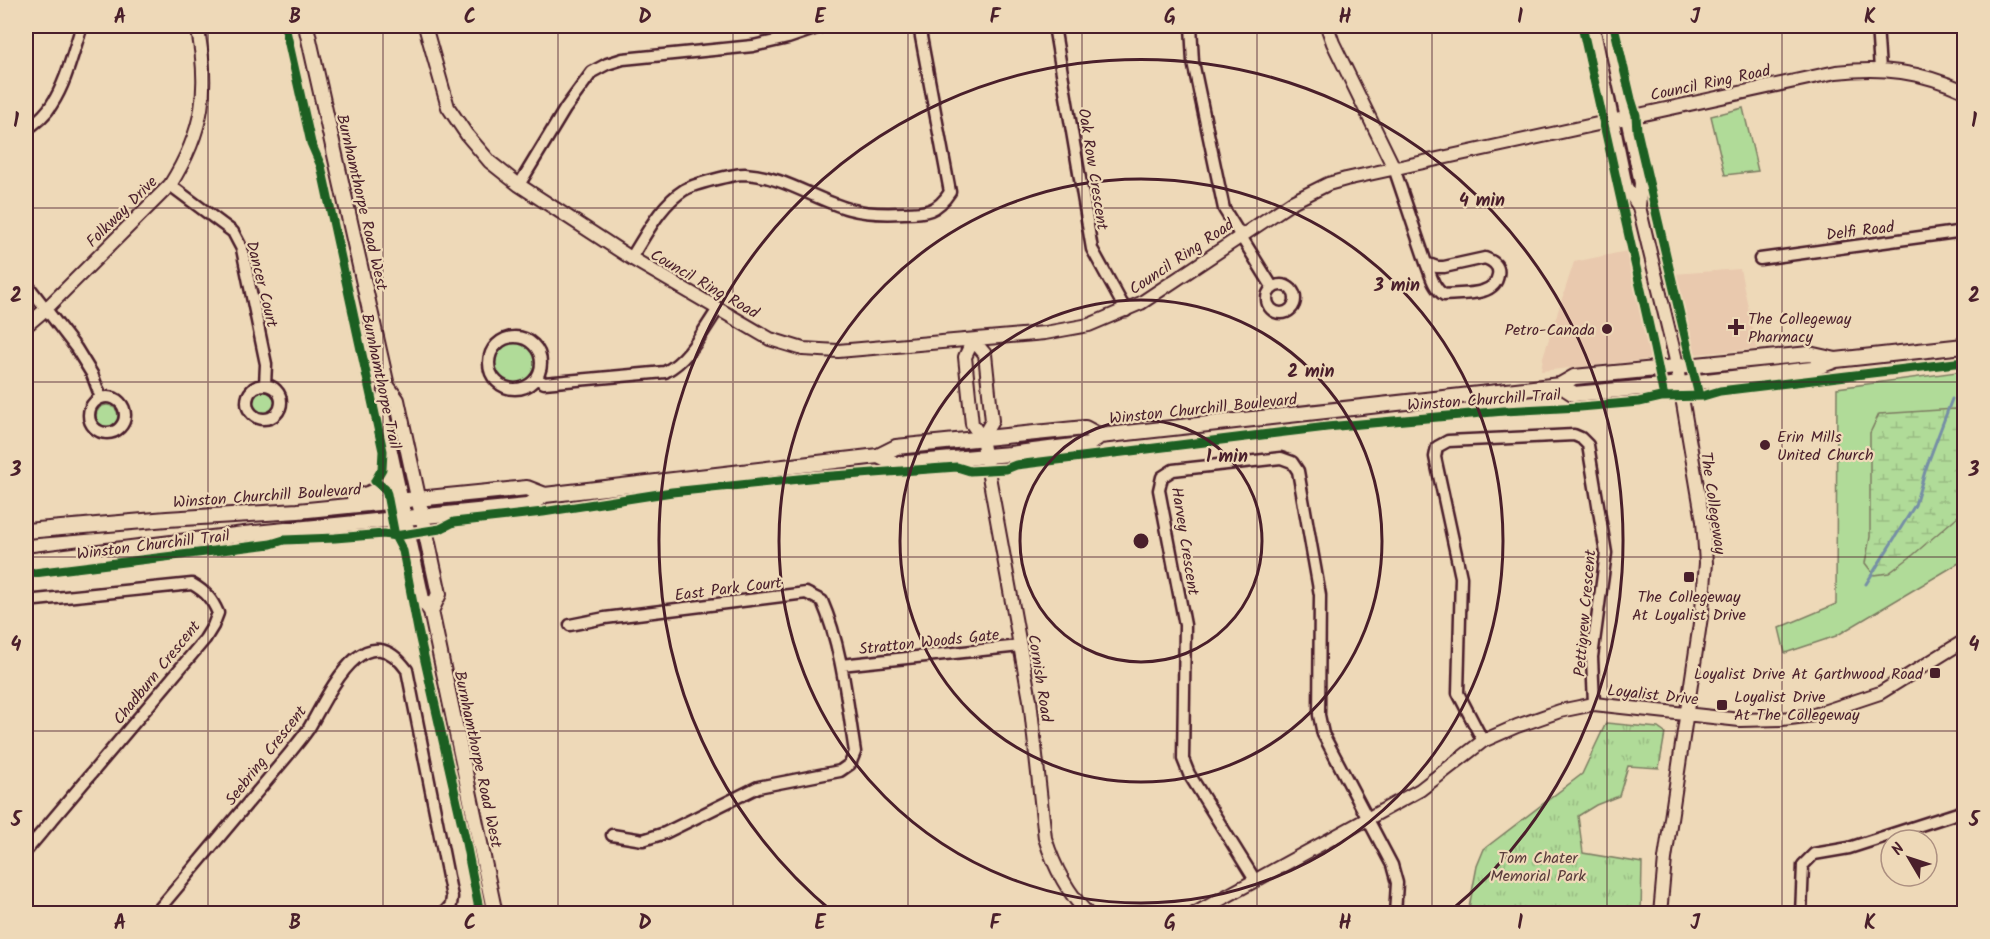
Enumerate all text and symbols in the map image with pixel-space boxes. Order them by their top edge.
text: A [114,2,126,34]
text: B [289,2,301,34]
text: C [464,2,476,34]
text: D [638,2,652,34]
text: E [814,2,826,34]
text: F [990,2,1002,34]
text: G [1164,2,1176,34]
text: H [1338,2,1352,34]
text: I [1517,2,1523,34]
text: J [1690,2,1701,34]
text: K [1864,2,1876,34]
street label: Council Ring Road [1648,58,1774,108]
text: 1 [13,106,19,138]
text: 1 [1971,106,1977,138]
street label: Oak Row Crescent [1071,107,1115,233]
street label: Burnhamthorpe Road West [329,112,394,294]
street label: Folkway Drive [80,170,164,254]
text: 4 min [1459,187,1505,216]
street label: Council Ring Road [1124,212,1240,302]
street label: Delfi Road [1825,215,1897,248]
street label: Dancer Court [239,238,285,331]
street label: Council Ring Road [645,243,764,326]
text: 3 min [1373,272,1420,301]
text: 2 [10,281,22,313]
text: 2 [1968,281,1980,313]
place label: The Collegeway Pharmacy [1748,307,1852,350]
street label: Burnhamthorpe Trail [354,311,407,452]
place label: Petro-Canada [1504,318,1595,343]
marker: The Collegeway Pharmacy [1729,320,1743,334]
marker: Petro-Canada [1600,322,1614,336]
text: 2 min [1288,358,1334,387]
street label: Winston Churchill Trail [1406,383,1562,418]
street label: Winston Churchill Boulevard [1108,387,1299,432]
place label: Erin Mills United Church [1777,425,1874,468]
marker: Erin Mills United Church [1758,438,1772,452]
text: 1 min [1206,443,1248,472]
street label: The Collegeway [1693,450,1732,557]
text: 3 [10,455,22,487]
text: 3 [1968,455,1980,487]
street label: Winston Churchill Boulevard [172,477,363,516]
street label: Harvey Crescent [1164,485,1206,598]
street label: Winston Churchill Trail [75,524,231,567]
centre of rings [1131,531,1151,551]
street label: Pettigrew Crescent [1567,548,1604,678]
street label: East Park Court [673,570,784,608]
marker: The Collegeway At Loyalist Drive [1682,570,1696,584]
place label: The Collegeway At Loyalist Drive [1632,585,1746,628]
street label: Chadburn Crescent [107,615,208,731]
street label: Stratton Woods Gate [858,623,1001,662]
text: 4 [11,630,22,662]
text: 4 [1969,630,1980,662]
street label: Cornish Road [1020,633,1059,725]
place label: Loyalist Drive At Garthwood Road [1694,662,1924,687]
marker: Loyalist Drive At Garthwood Road [1928,666,1942,680]
street label: Burnhamthorpe Road West [447,669,509,851]
street label: Loyalist Drive [1606,678,1700,713]
place label: Loyalist Drive At The Collegeway [1734,685,1860,728]
marker: Loyalist Drive At The Collegeway [1715,698,1729,712]
street label: Seebring Crescent [219,700,314,811]
text: 5 [10,805,23,837]
text: 5 [1968,805,1981,837]
north arrow [1879,828,1939,888]
text: N [1886,838,1911,861]
park label: Tom Chater Memorial Park [1490,846,1586,889]
text: A [114,908,126,939]
text: B [289,908,301,939]
text: C [464,908,476,939]
text: D [638,908,652,939]
text: E [814,908,826,939]
text: F [990,908,1002,939]
text: G [1164,908,1176,939]
text: H [1338,908,1352,939]
text: I [1517,908,1523,939]
text: J [1690,908,1701,939]
text: K [1864,908,1876,939]

